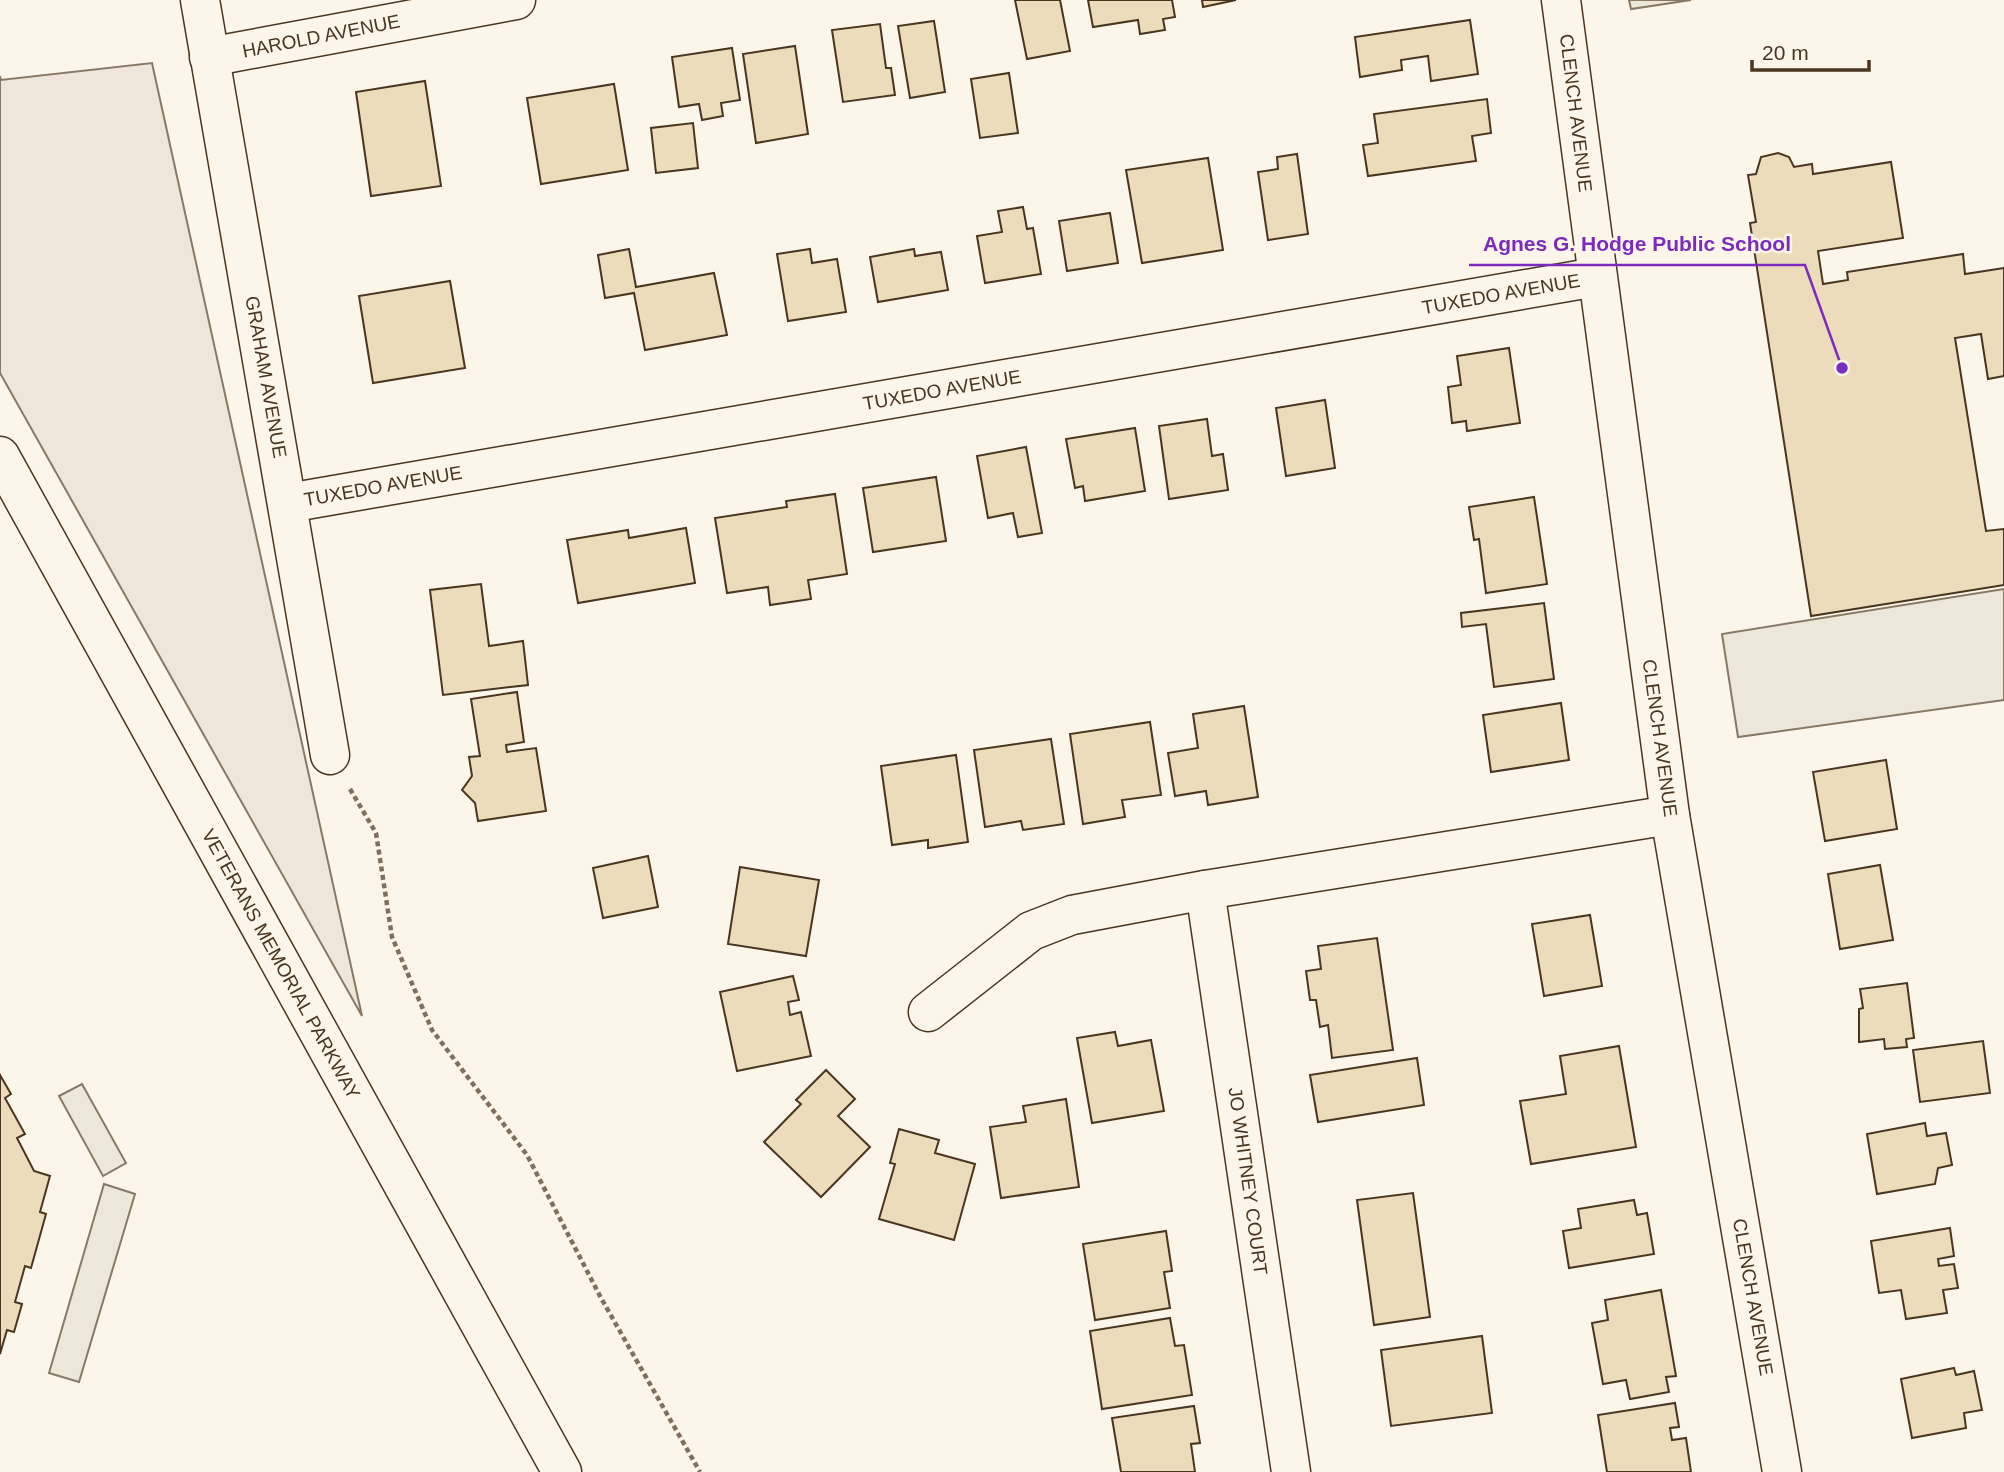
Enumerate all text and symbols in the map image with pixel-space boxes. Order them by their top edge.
street label: HAROLD AVENUE [240,10,402,62]
scale bar [1752,28,1869,72]
street label: CLENCH AVENUE [1556,33,1596,193]
text: 20 m [1762,41,1809,64]
callout: Agnes G. Hodge Public School [1469,223,1805,265]
text: Agnes G. Hodge Public School [1483,232,1791,255]
street label: TUXEDO AVENUE [1420,270,1582,318]
street label: GRAHAM AVENUE [241,294,291,460]
street label: TUXEDO AVENUE [861,366,1023,414]
street label: TUXEDO AVENUE [302,462,464,510]
street label: CLENCH AVENUE [1639,658,1681,818]
street label: VETERANS MEMORIAL PARKWAY [198,825,364,1103]
street label: JO WHITNEY COURT [1224,1086,1272,1277]
street label: CLENCH AVENUE [1729,1217,1777,1377]

